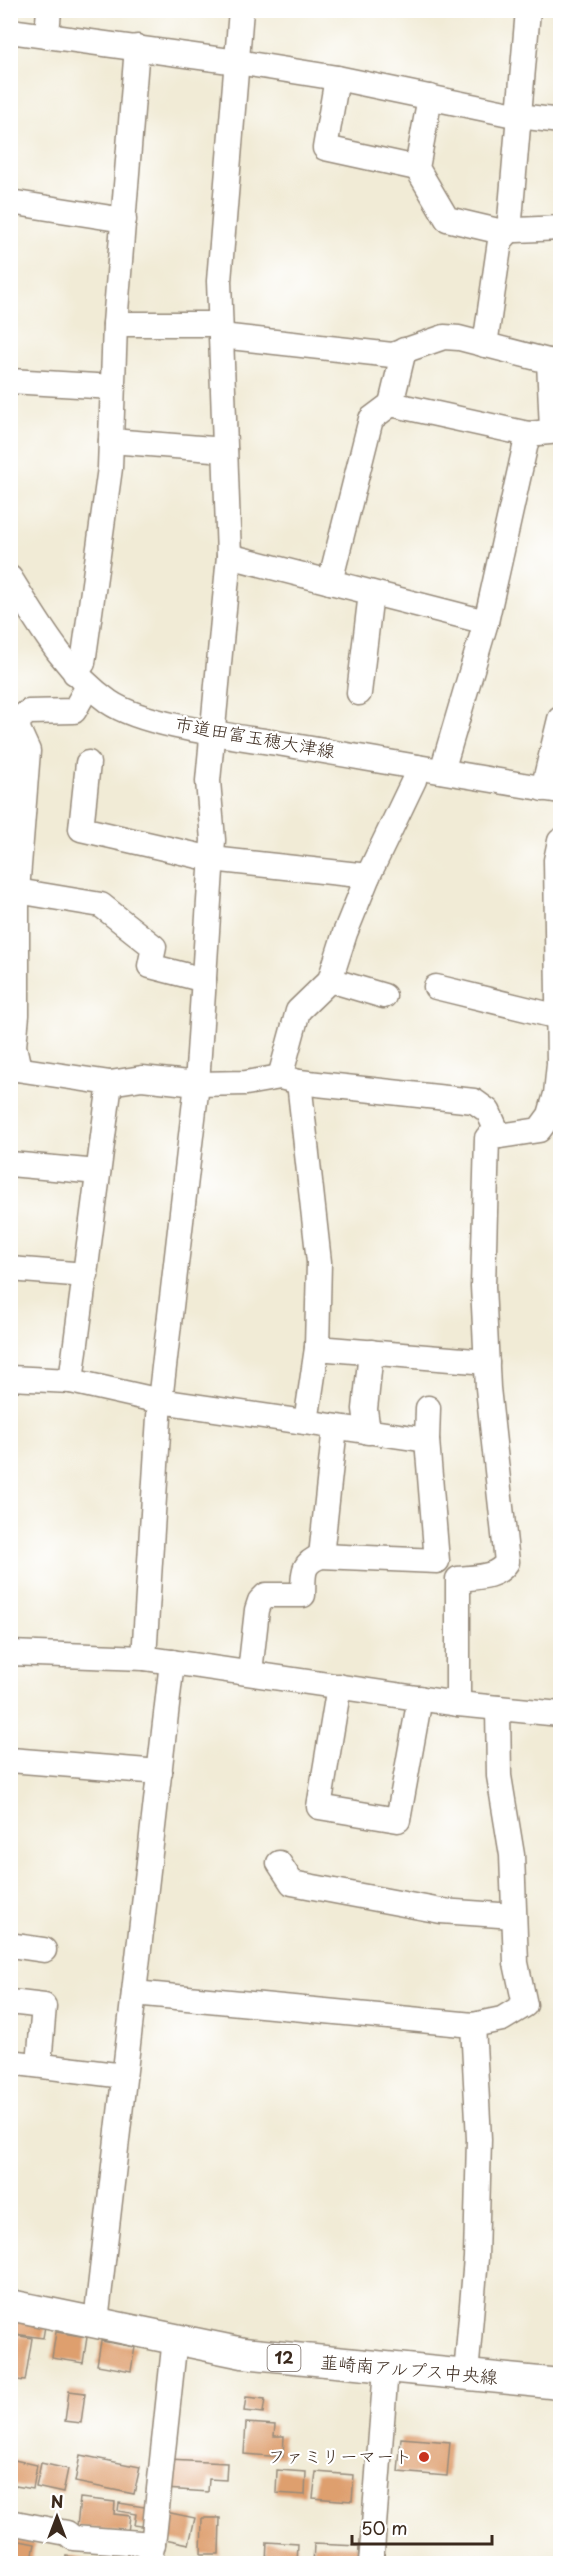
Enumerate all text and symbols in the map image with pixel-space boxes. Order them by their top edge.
street label: 市道田富玉穂大津線 [173,709,337,764]
road number: 12 [268,2345,300,2371]
street label: 韮崎南アルプス中央線 [319,2347,499,2390]
place label: ファミリーマート [268,2442,412,2469]
marker: ファミリーマート [417,2450,431,2464]
north arrow [27,2487,87,2547]
text: N [51,2489,63,2513]
scale bar [352,2508,492,2546]
text: 50 m [361,2514,408,2541]

